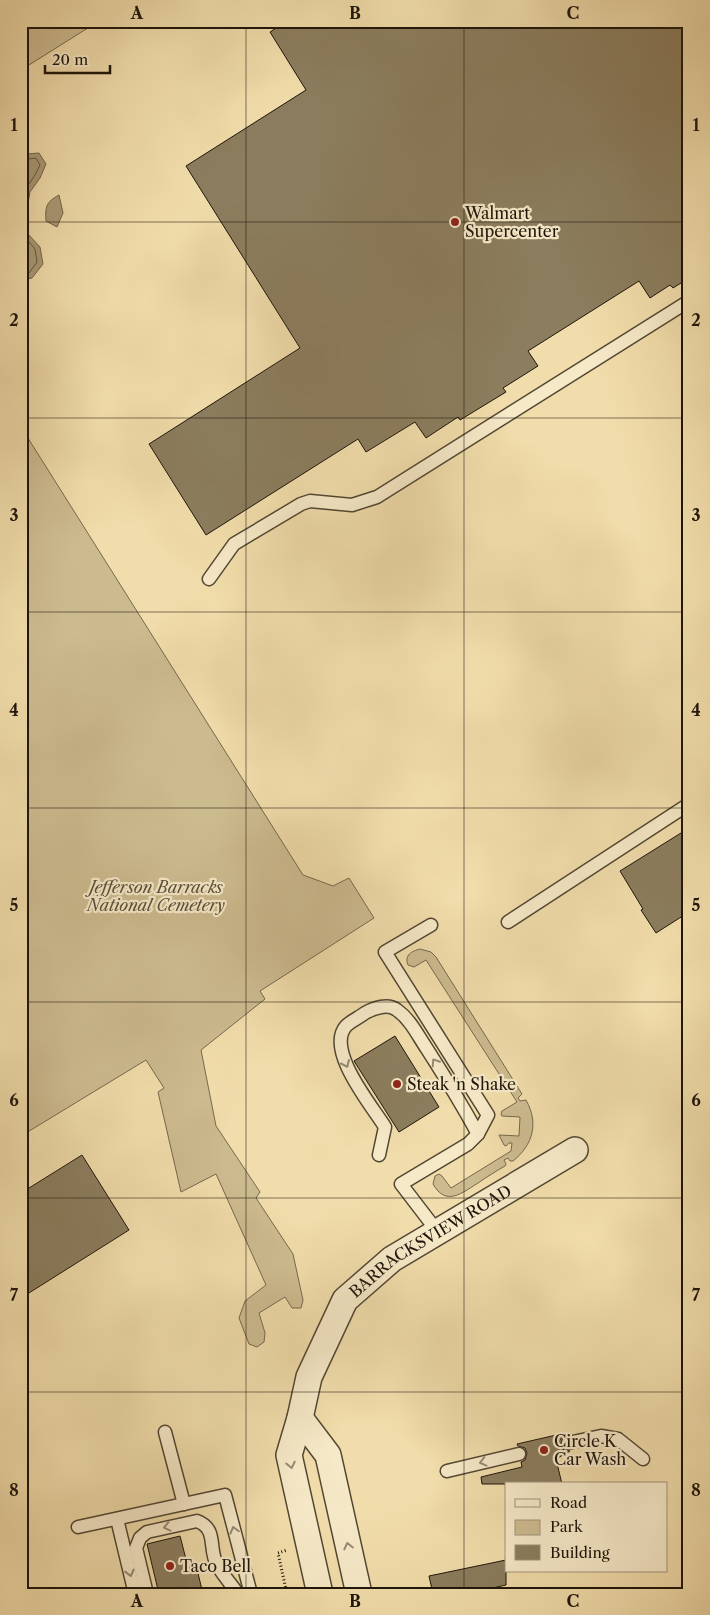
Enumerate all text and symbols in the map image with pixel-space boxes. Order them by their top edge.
text: A [130,3,144,23]
text: B [349,3,361,23]
text: C [567,3,579,23]
scale bar [45,42,110,74]
text: 20 m [52,50,88,69]
text: 1 [10,115,18,135]
text: 1 [692,115,700,135]
place label: Walmart Supercenter [464,203,559,241]
marker: Walmart Supercenter [449,216,461,228]
text: 2 [9,310,19,330]
text: 2 [691,310,701,330]
text: 3 [9,505,19,525]
text: 3 [691,505,701,525]
text: 4 [9,700,19,720]
text: 4 [691,700,701,720]
park label: Jefferson Barracks National Cemetery [84,877,225,915]
text: 5 [10,895,19,915]
text: 5 [692,895,701,915]
one-way arrow [339,1059,350,1068]
one-way arrow [432,1059,441,1068]
place label: Steak 'n Shake [407,1074,516,1094]
marker: Steak 'n Shake [391,1078,403,1090]
text: 6 [9,1090,19,1110]
text: 6 [691,1090,701,1110]
street label: BARRACKSVIEW ROAD [345,1180,515,1302]
text: 7 [10,1285,19,1305]
text: 7 [692,1285,701,1305]
place label: Circle K Car Wash [554,1431,626,1469]
marker: Circle K Car Wash [538,1444,550,1456]
one-way arrow [479,1456,488,1467]
one-way arrow [286,1460,296,1469]
text: 8 [9,1480,19,1500]
text: 8 [691,1480,701,1500]
legend [505,1482,668,1572]
text: Road [550,1493,587,1512]
text: Park [550,1517,584,1536]
one-way arrow [162,1521,171,1532]
one-way arrow [229,1525,240,1534]
one-way arrow [343,1542,354,1551]
text: Building [550,1543,610,1562]
place label: Taco Bell [180,1556,251,1576]
marker: Taco Bell [164,1560,176,1572]
one-way arrow [124,1569,135,1578]
text: A [130,1591,144,1611]
text: B [349,1591,361,1611]
text: C [567,1591,579,1611]

